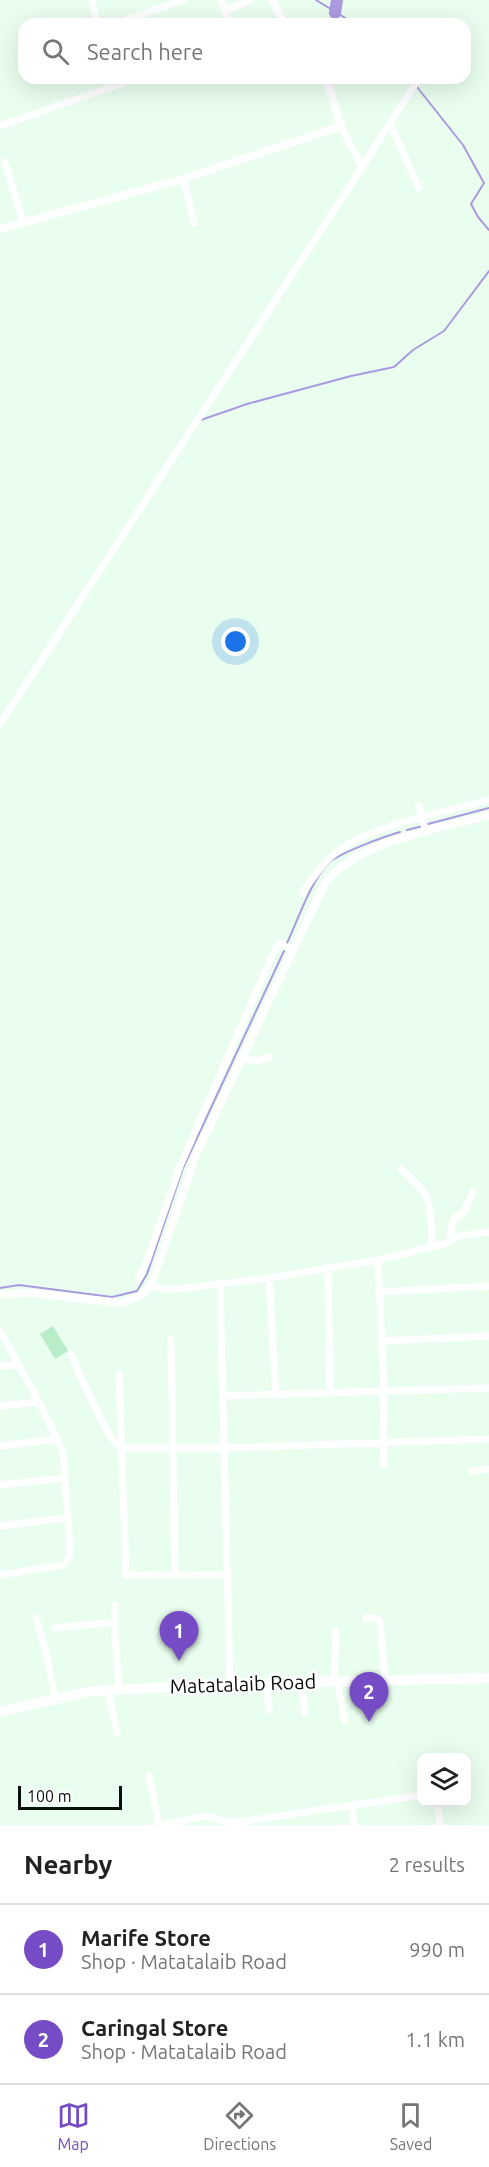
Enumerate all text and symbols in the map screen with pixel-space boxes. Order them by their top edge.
search box [18,18,471,84]
icon: search [39,35,72,68]
text: Search here [87,39,203,64]
your location [221,627,250,656]
pin: 1 [160,1612,198,1661]
street label: Matatalaib Road [169,1669,317,1698]
pin: 2 [350,1672,388,1722]
map controls [417,1753,471,1807]
button: layers [417,1753,471,1807]
scale bar [18,1783,122,1810]
text: 100 m [27,1787,72,1805]
text: Nearby [24,1850,112,1879]
text: 2 results [389,1853,465,1876]
text: Marife Store [81,1925,211,1950]
text: 1 [38,1938,49,1961]
text: 990 m [409,1938,465,1961]
text: Shop · Matatalaib Road [81,1950,287,1973]
text: Caringal Store [81,2015,228,2040]
text: 2 [38,2028,49,2051]
text: 1.1 km [406,2028,465,2051]
text: Shop · Matatalaib Road [81,2040,287,2063]
tab: Map [57,2099,90,2153]
tab: Directions [203,2099,276,2153]
tab: Saved [390,2099,432,2153]

